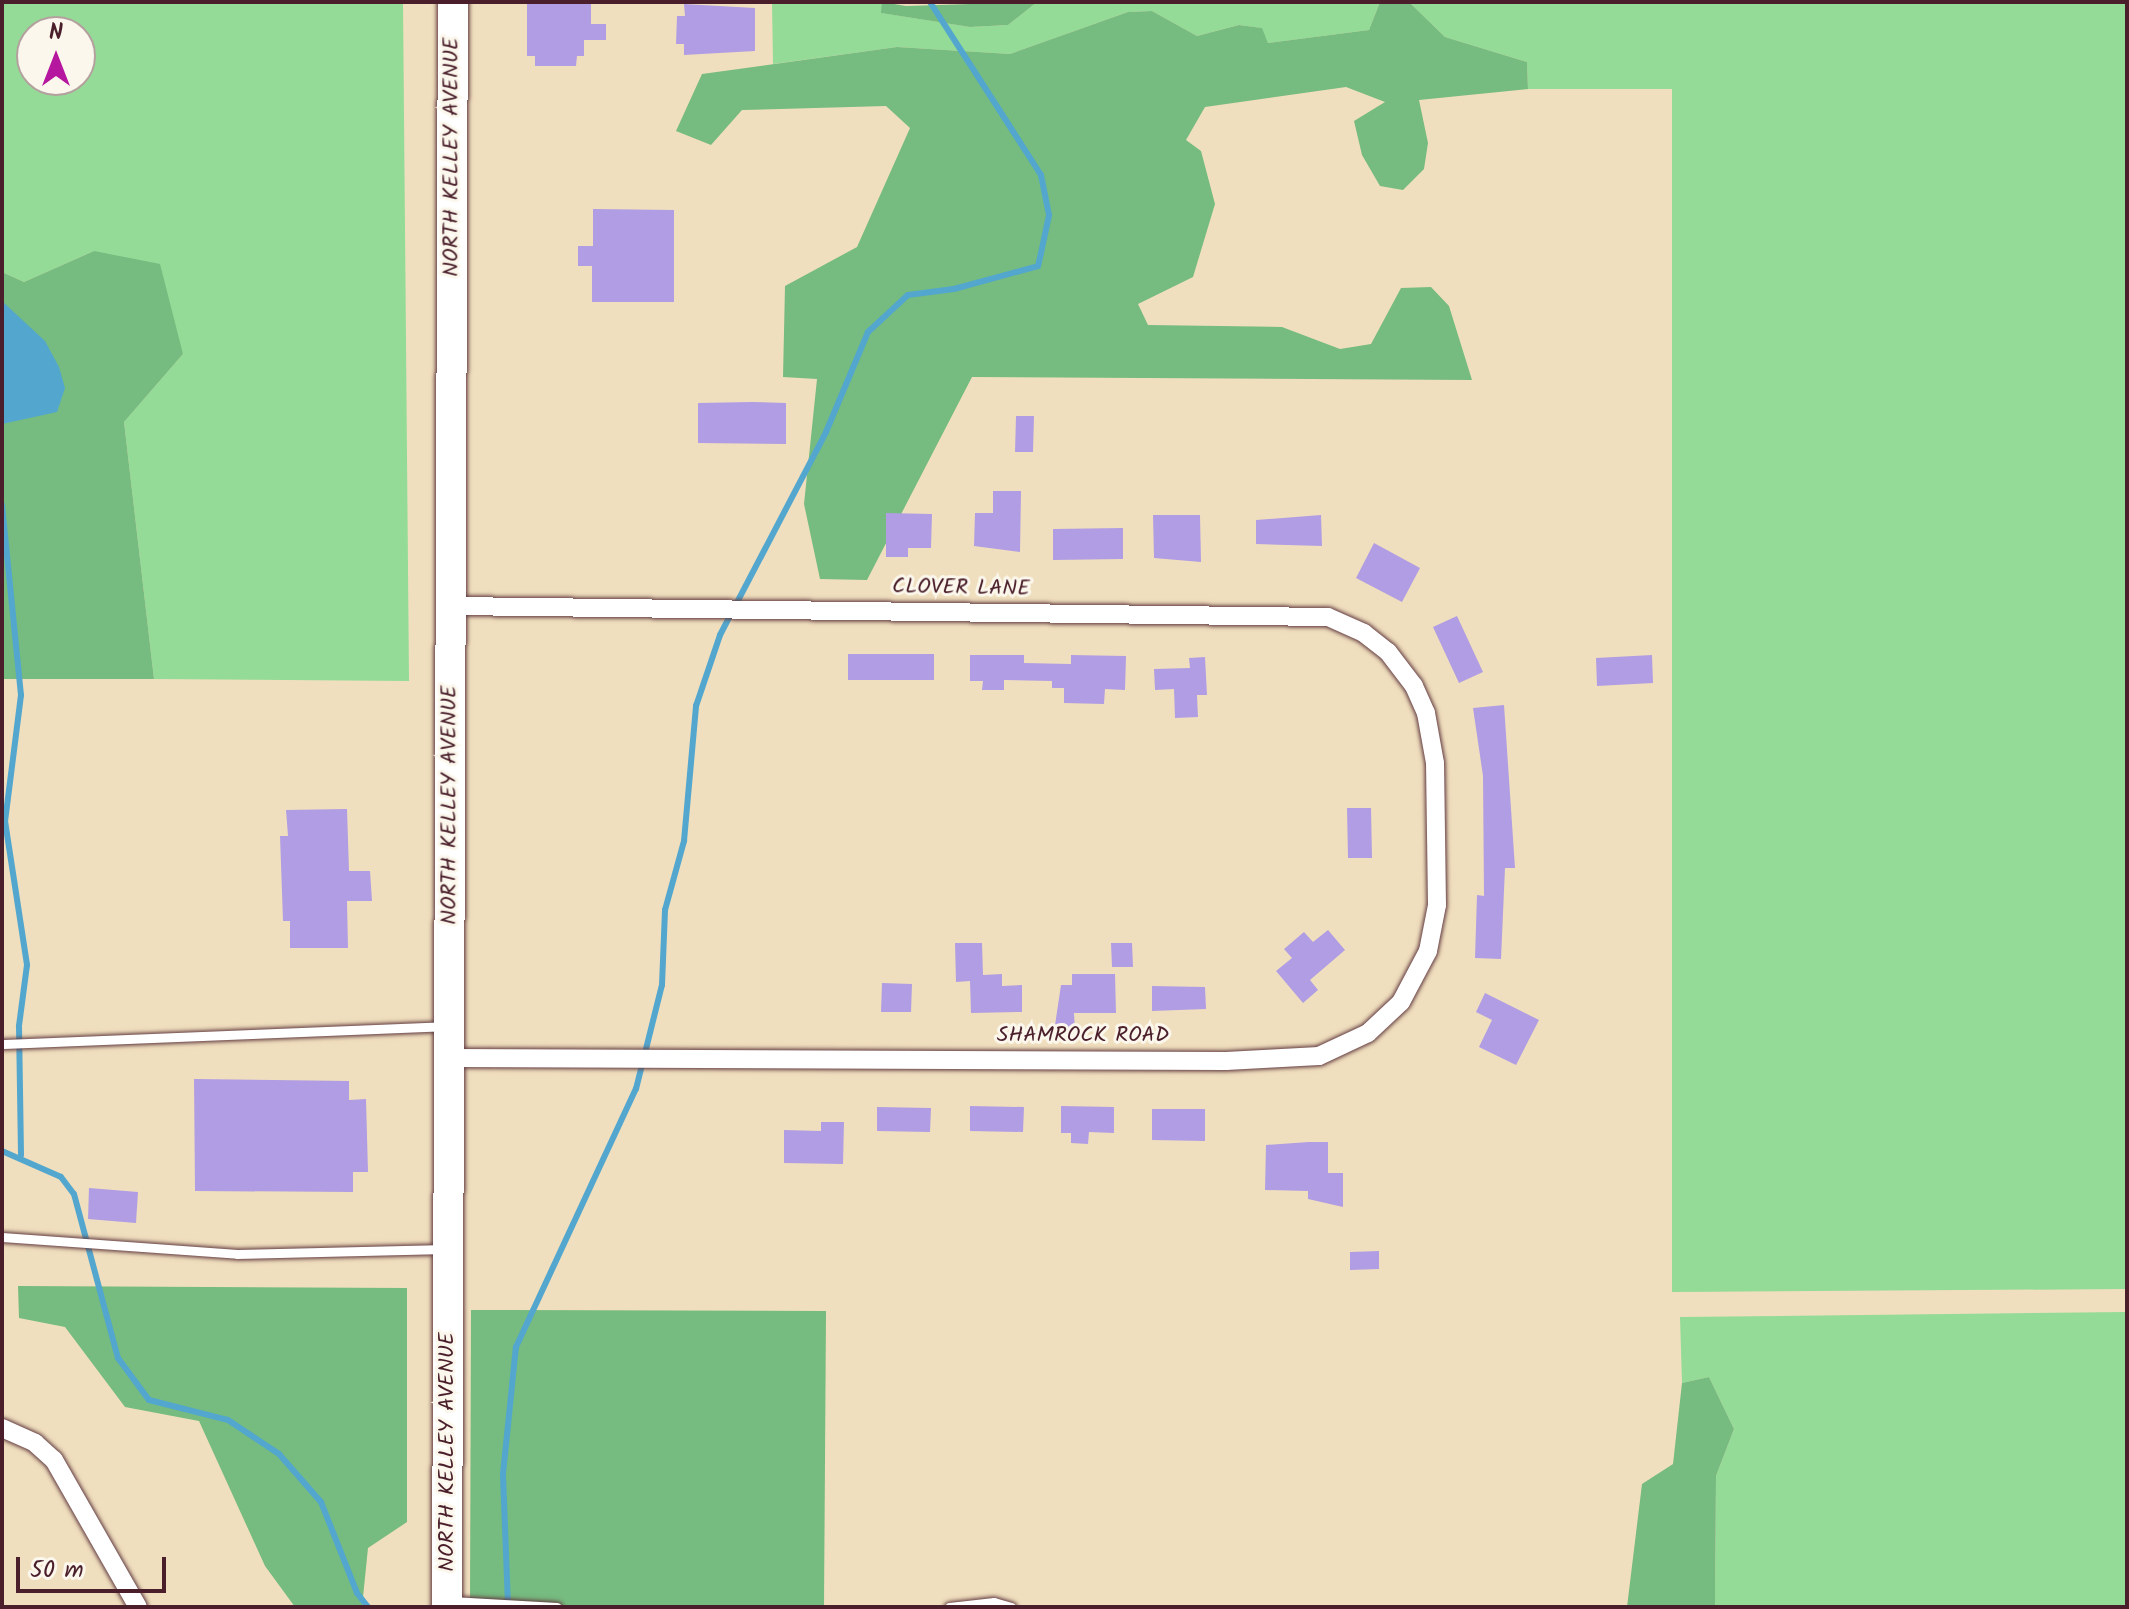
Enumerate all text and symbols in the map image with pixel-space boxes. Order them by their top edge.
north arrow [16,16,96,96]
text: N [49,16,63,51]
street label: NORTH KELLEY AVENUE [439,37,465,277]
street label: CLOVER LANE [892,574,1030,602]
street label: NORTH KELLEY AVENUE [437,685,463,925]
street label: SHAMROCK ROAD [997,1023,1169,1049]
street label: NORTH KELLEY AVENUE [435,1332,461,1572]
scale bar [20,1541,170,1591]
text: 50 m [30,1551,84,1590]

